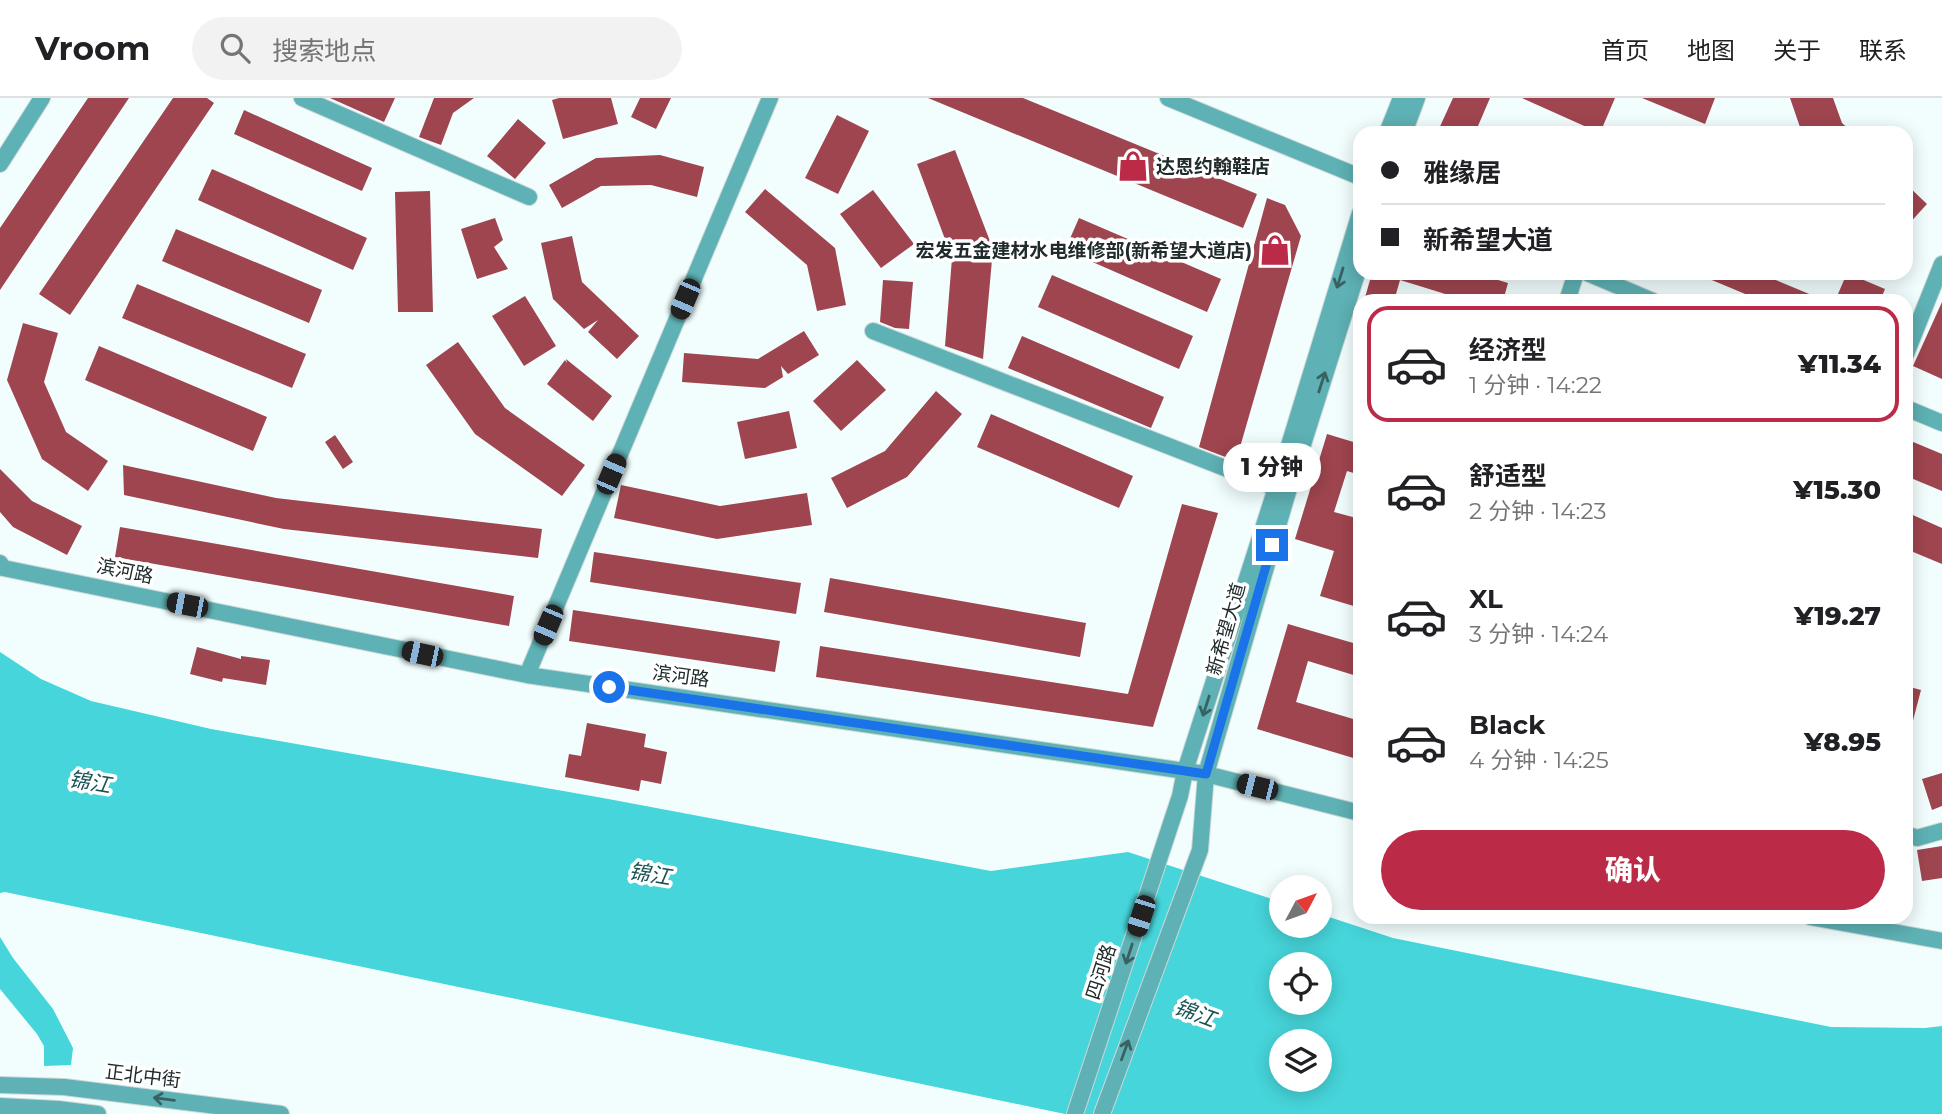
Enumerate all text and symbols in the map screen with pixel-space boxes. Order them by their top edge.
search box [192,17,682,80]
text: Vroom [35,28,150,68]
icon: search [216,29,254,67]
text: 搜索地点 [272,35,376,67]
text: 首页 [1601,36,1649,65]
text: 地图 [1687,36,1735,65]
text: 关于 [1773,36,1821,65]
text: 联系 [1859,36,1907,65]
shop icon: 达恩约翰鞋店 [1116,149,1150,183]
place label: 达恩约翰鞋店 [1156,155,1270,178]
text: 雅缘居 [1423,157,1501,189]
text: 新希望大道 [1423,224,1553,256]
shop icon: 宏发五金建材水电维修部(新希望大道店) [1258,233,1292,267]
place label: 宏发五金建材水电维修部(新希望大道店) [915,239,1252,262]
one-way arrow [1332,267,1345,289]
car [668,276,703,322]
icon: car [1385,333,1448,396]
text: 经济型 [1469,334,1547,366]
text: ¥11.34 [1798,348,1881,380]
text: 1 分钟 · 14:22 [1469,371,1602,399]
one-way arrow [1317,372,1330,394]
callout: 1 分钟 [1223,444,1321,492]
car [594,451,629,497]
text: 1 分钟 [1241,453,1303,481]
icon: car [1385,459,1448,522]
text: 舒适型 [1469,460,1547,492]
text: ¥15.30 [1793,474,1881,506]
text: 2 分钟 · 14:23 [1469,497,1607,525]
route end [1256,529,1288,561]
street label: 滨河路 [95,554,155,588]
street label: 新希望大道 [1202,580,1250,678]
text: XL [1469,583,1503,615]
icon: car [1385,585,1448,648]
car [165,591,210,619]
text: ¥19.27 [1794,600,1881,632]
car [531,602,566,648]
text: 3 分钟 · 14:24 [1469,620,1608,648]
car [400,639,445,669]
street label: 滨河路 [651,661,711,691]
route start [593,671,625,703]
one-way arrow [1199,694,1211,716]
text: Black [1469,709,1545,741]
icon: car [1385,711,1448,774]
text: ¥8.95 [1804,726,1881,758]
text: 4 分钟 · 14:25 [1469,746,1609,774]
water label: 锦江 [67,766,115,798]
car [1235,772,1280,802]
button: 确认 [1381,830,1885,910]
water label: 锦江 [627,858,675,890]
north arrow [1269,875,1332,938]
map controls [1269,875,1332,1092]
car [1125,893,1158,939]
street label: 四河路 [1081,941,1121,1003]
one-way arrow [1121,942,1134,964]
button: locate [1269,952,1332,1015]
water label: 锦江 [1171,994,1221,1033]
button: layers [1269,1029,1332,1092]
one-way arrow [1120,1040,1133,1062]
street label: 正北中街 [104,1060,182,1092]
one-way arrow [153,1093,176,1106]

